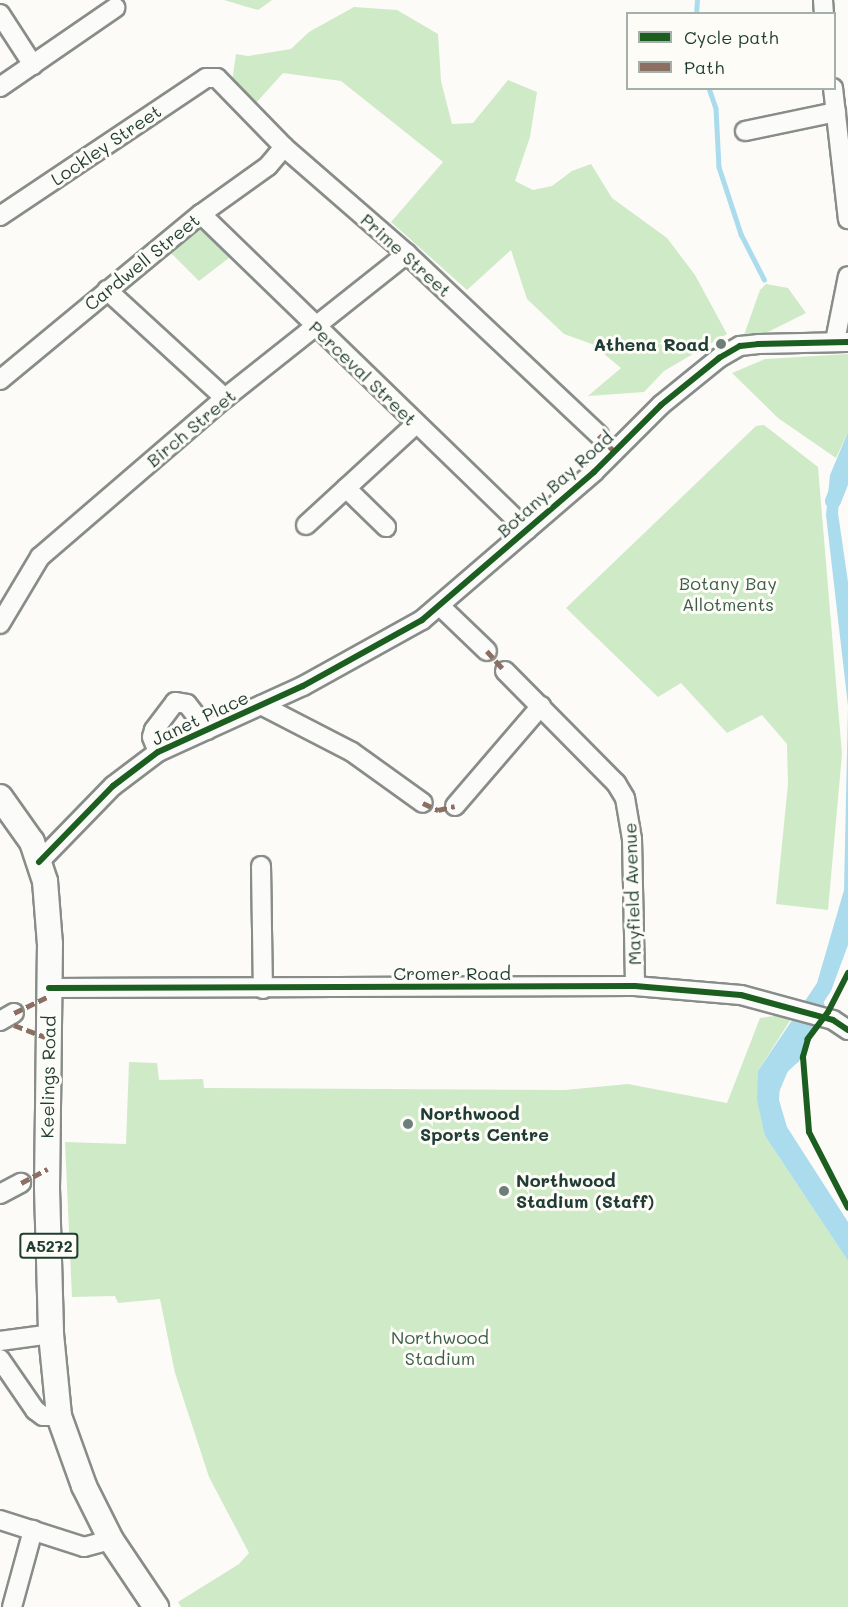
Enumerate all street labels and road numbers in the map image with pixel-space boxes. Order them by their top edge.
street label: Lockley Street [47,100,165,190]
street label: Cardwell Street [80,209,204,315]
street label: Prime Street [356,209,456,301]
street label: Perceval Street [305,316,421,430]
street label: Birch Street [142,385,240,471]
street label: Botany Bay Road [493,426,617,542]
street label: Janet Place [148,686,252,750]
street label: Mayfield Avenue [619,822,645,966]
street label: Cromer Road [393,962,511,984]
street label: Keelings Road [36,1015,60,1139]
road number: A5272 [19,1233,79,1259]

